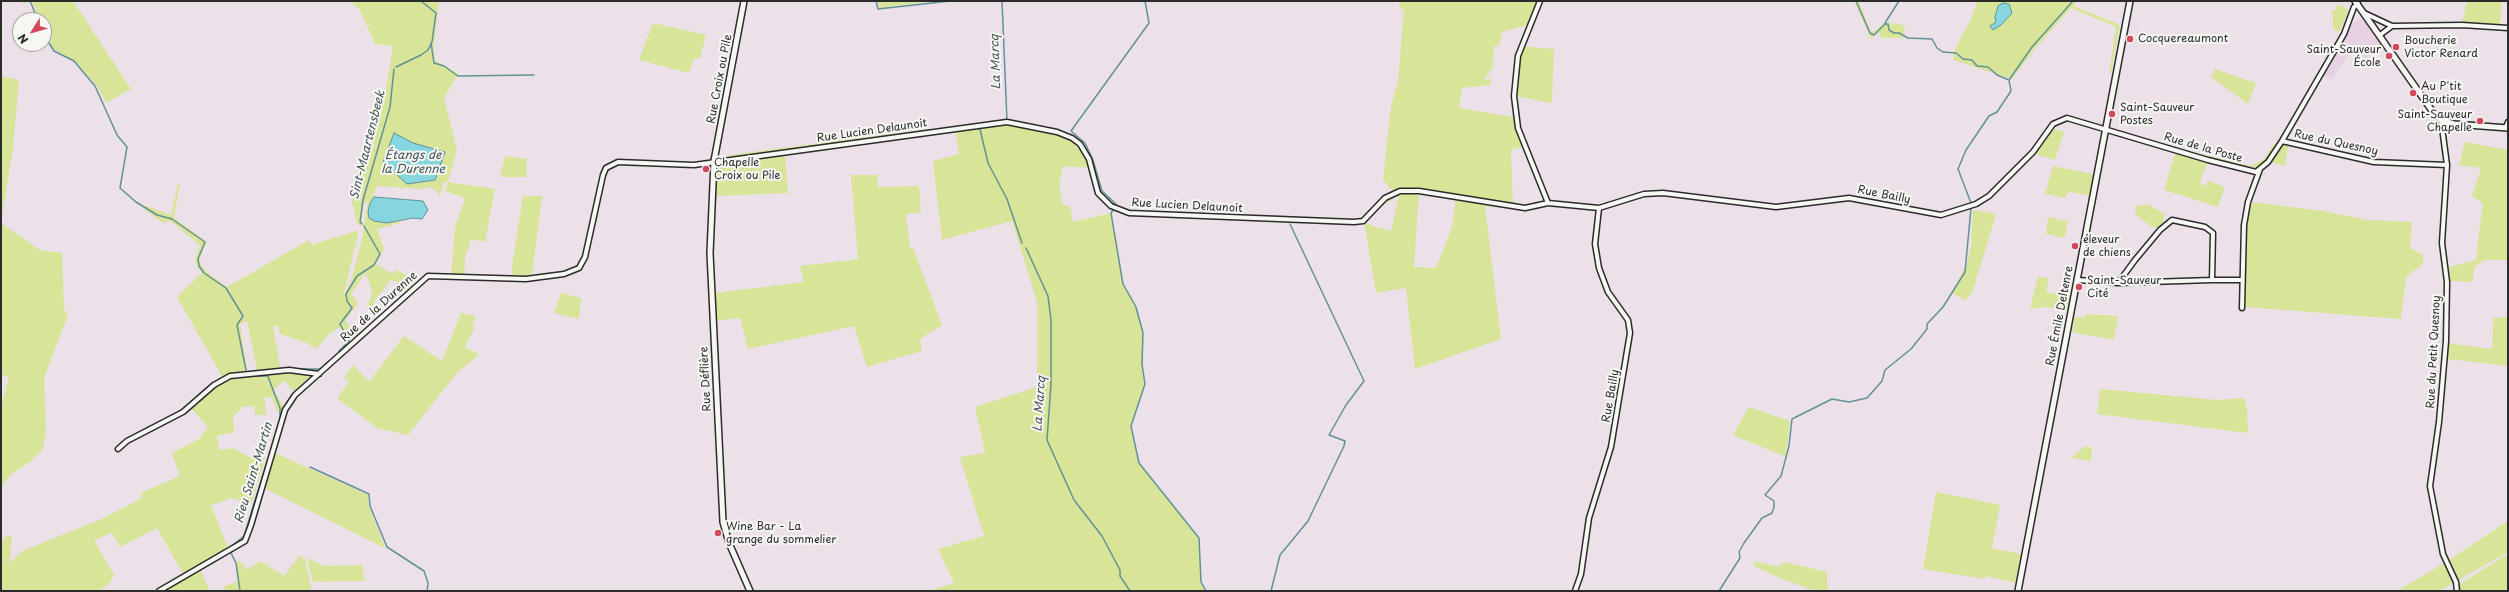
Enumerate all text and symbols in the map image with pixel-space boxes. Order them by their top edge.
north arrow [12,12,52,52]
text: N [13,30,32,48]
place label: Cocquereaumont [2138,32,2228,46]
street label: Rue Croix ou Pile [705,33,735,125]
water label: La Marcq [988,34,1004,90]
marker: Cocquereaumont [2125,34,2135,44]
place label: Boucherie Victor Renard [2404,34,2478,60]
marker: Boucherie Victor Renard [2391,42,2401,52]
place label: Saint-Sauveur École [2307,43,2381,69]
marker: Saint-Sauveur École [2384,51,2394,61]
place label: Au P'tit Boutique [2421,80,2468,106]
marker: Au P'tit Boutique [2408,88,2418,98]
water label: Sint-Maartensbeek [348,89,388,201]
place label: Saint-Sauveur Postes [2120,101,2194,127]
place label: Saint-Sauveur Chapelle [2398,108,2472,134]
marker: Saint-Sauveur Postes [2107,109,2117,119]
marker: Saint-Sauveur Chapelle [2475,116,2485,126]
street label: Rue Lucien Delaunoit [816,117,928,145]
street label: Rue du Quesnoy [2293,128,2379,158]
street label: Rue de la Poste [2162,131,2244,165]
water label: Étangs de la Durenne [381,149,445,177]
place label: Chapelle Croix ou Pile [714,156,781,182]
marker: Chapelle Croix ou Pile [701,164,711,174]
street label: Rue Bailly [1856,183,1912,207]
street label: Rue Lucien Delaunoit [1131,196,1243,216]
place label: éleveur de chiens [2083,233,2131,259]
marker: éleveur de chiens [2070,241,2080,251]
street label: Rue Émile Deltenre [2044,265,2076,367]
street label: Rue de la Durenne [338,269,420,345]
place label: Saint-Sauveur Cité [2087,274,2161,300]
marker: Saint-Sauveur Cité [2074,282,2084,292]
street label: Rue du Petit Quesnoy [2424,295,2444,409]
street label: Rue Déflière [698,346,714,412]
street label: Rue Bailly [1600,368,1622,424]
water label: La Marcq [1031,376,1049,432]
water label: Rieu Saint-Martin [232,421,276,525]
place label: Wine Bar - La grange du sommelier [726,520,836,546]
marker: Wine Bar - La grange du sommelier [713,528,723,538]

